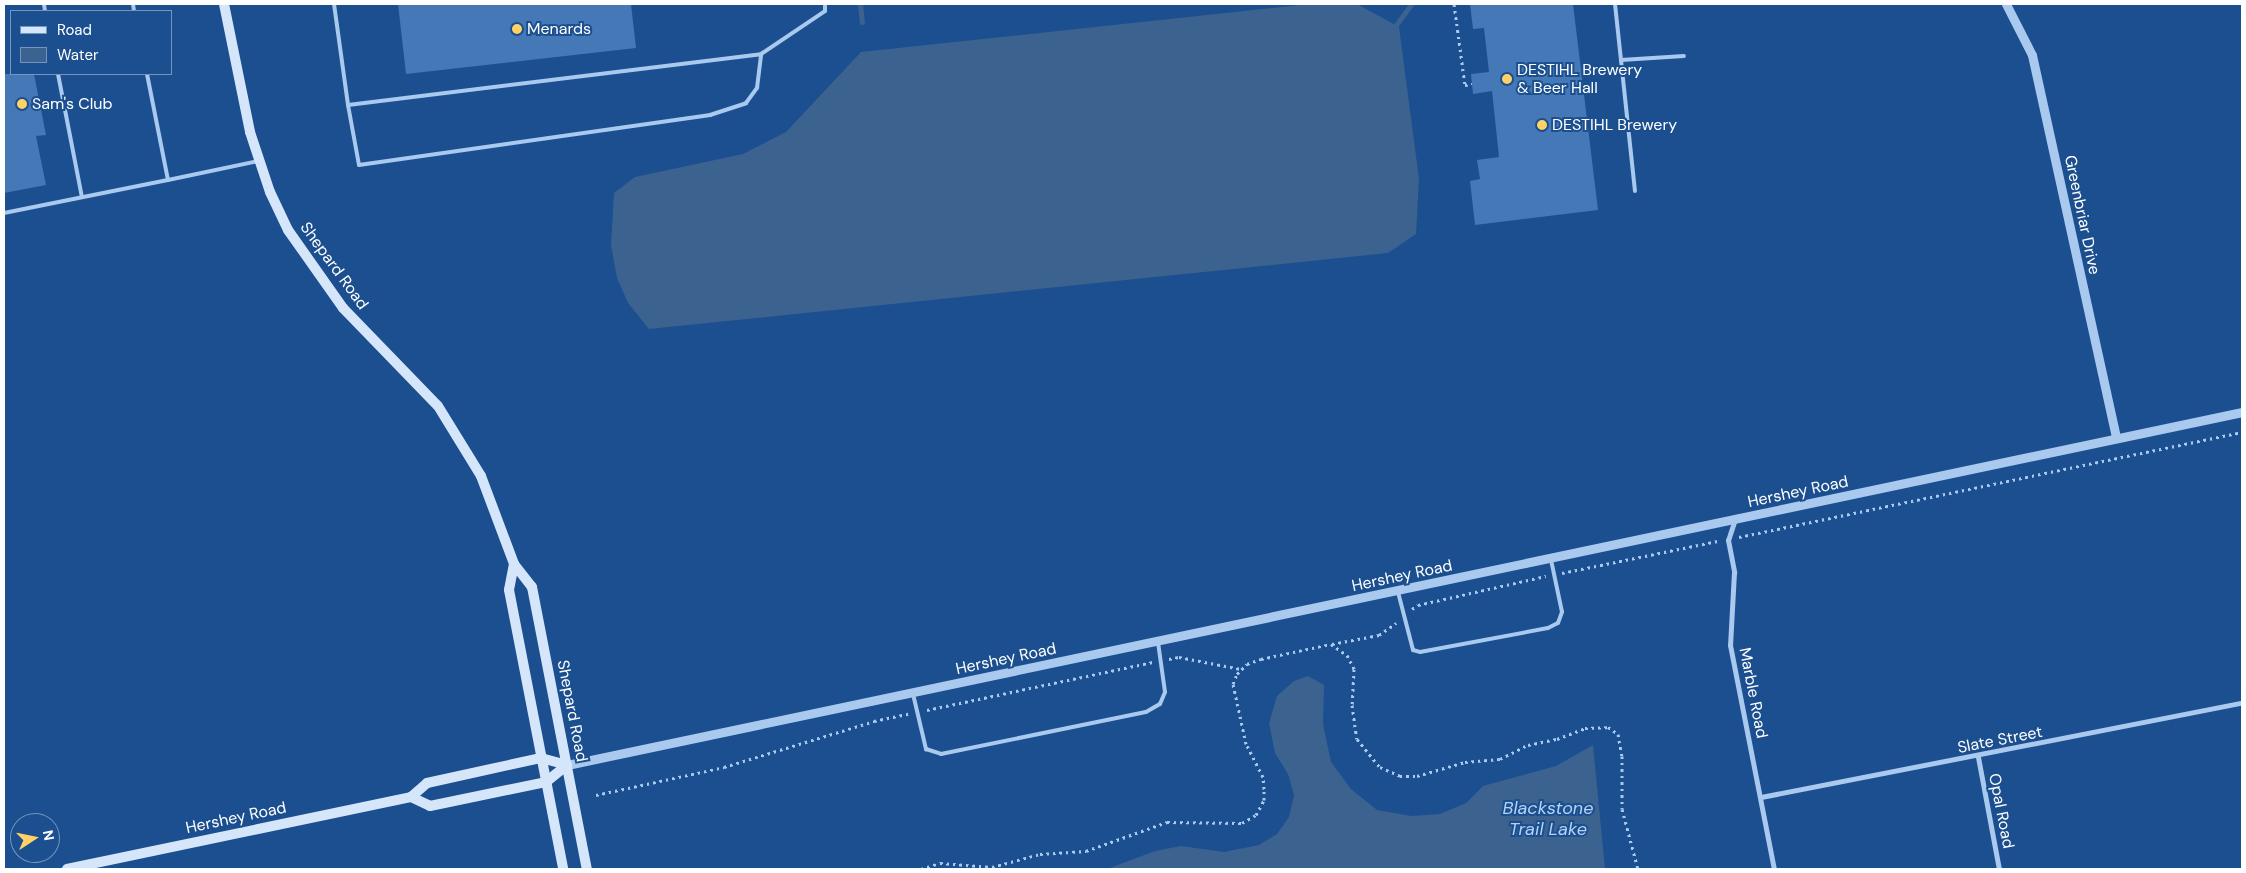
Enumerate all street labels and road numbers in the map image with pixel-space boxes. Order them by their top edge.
street label: Greenbriar Drive [2060,154,2104,276]
street label: Shepard Road [296,219,372,313]
street label: Hershey Road [1746,472,1850,512]
street label: Hershey Road [1350,556,1454,596]
street label: Hershey Road [954,639,1058,679]
street label: Marble Road [1735,646,1771,740]
street label: Shepard Road [553,658,591,764]
street label: Slate Street [1956,722,2044,758]
street label: Opal Road [1984,772,2018,850]
street label: Hershey Road [184,798,288,838]

